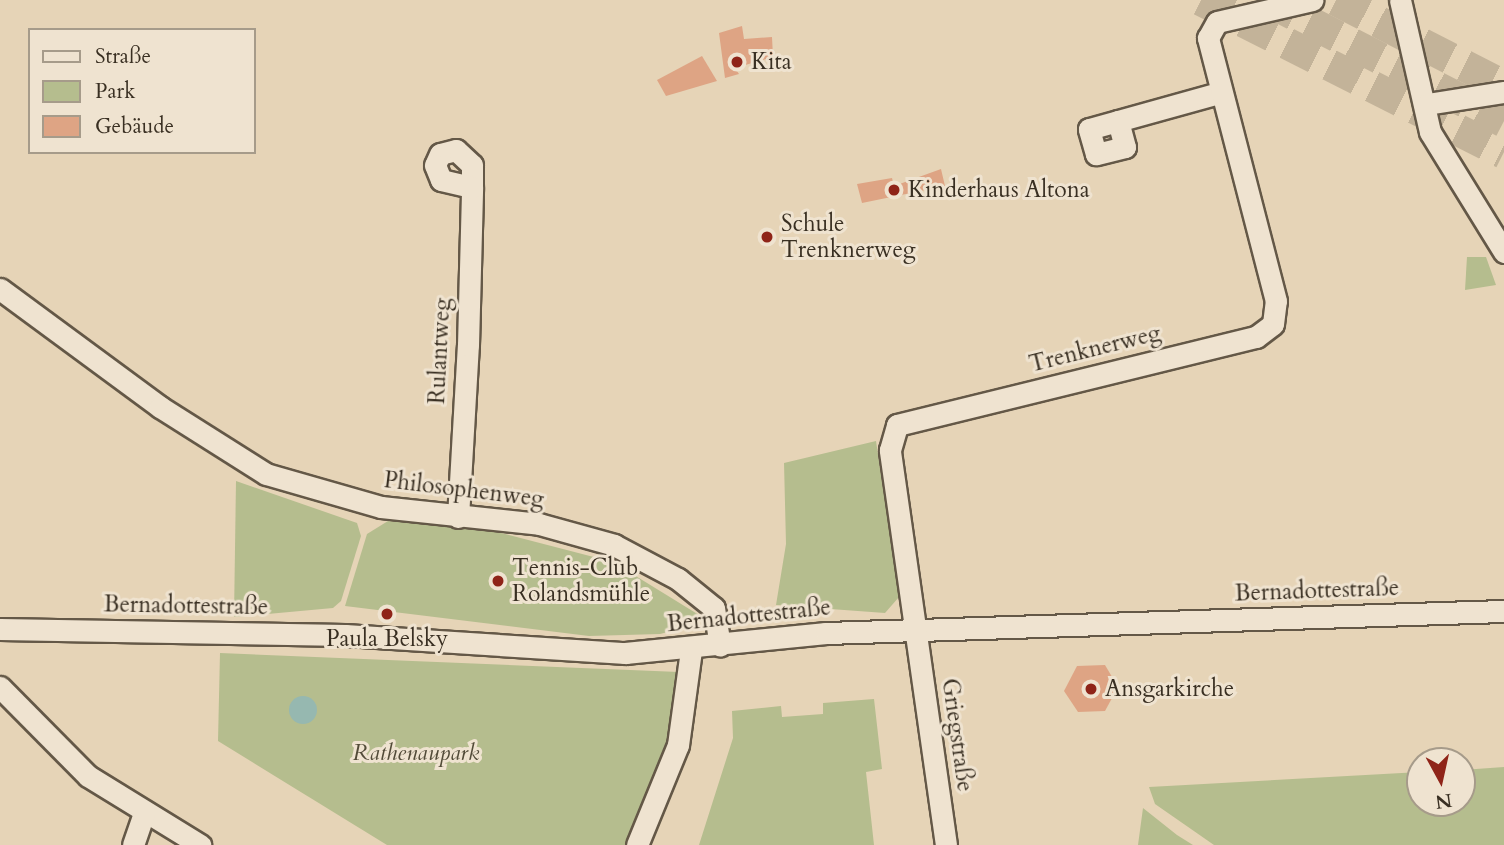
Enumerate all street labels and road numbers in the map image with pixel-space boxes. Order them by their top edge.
street label: Rulantweg [423,297,457,405]
street label: Trenknerweg [1026,319,1164,379]
street label: Philosophenweg [382,466,546,514]
street label: Bernadottestraße [1234,574,1400,608]
street label: Bernadottestraße [103,591,269,621]
street label: Bernadottestraße [666,594,832,638]
street label: Griegstraße [935,677,979,793]

